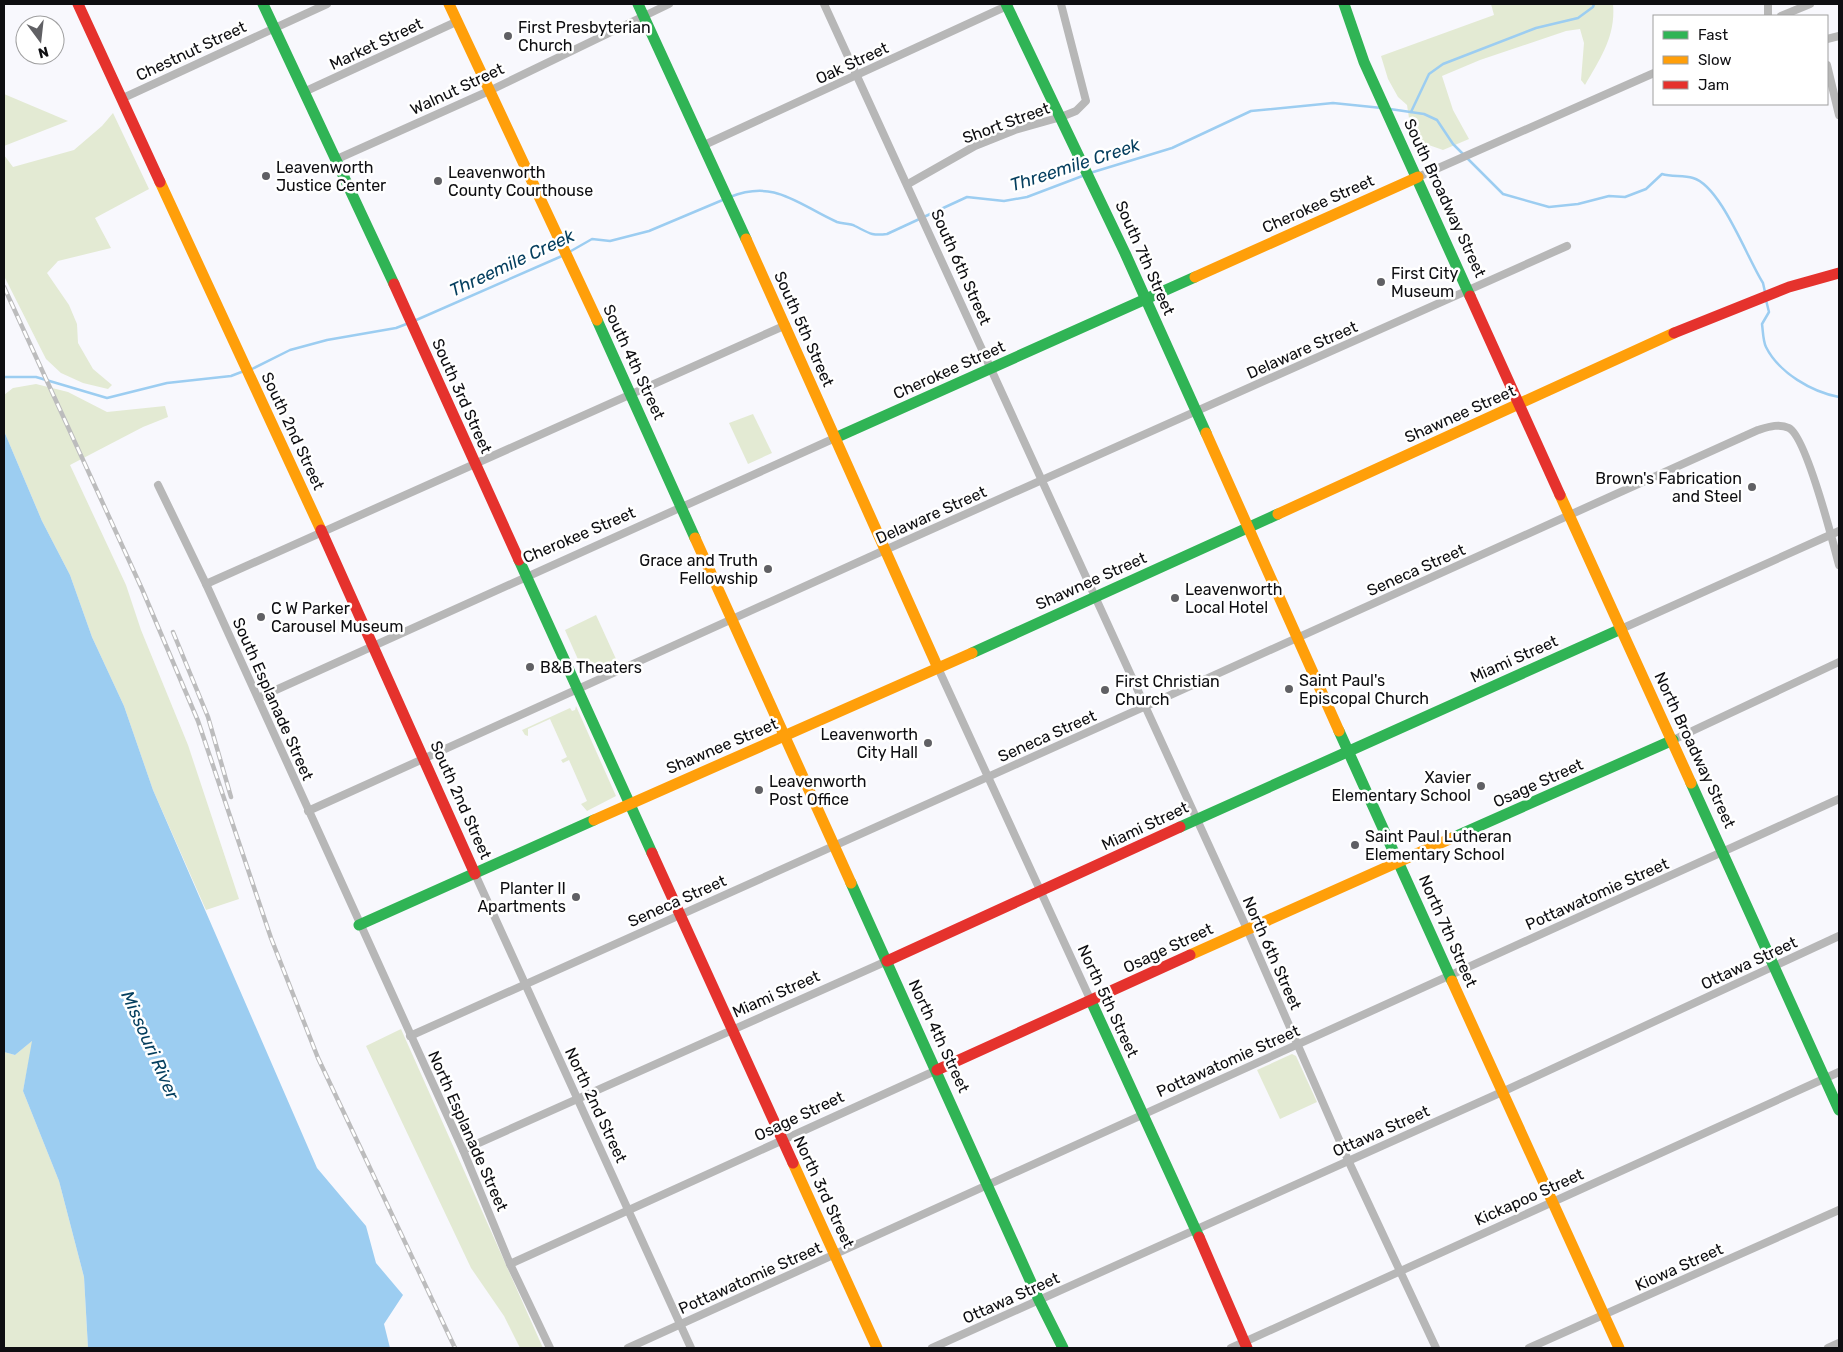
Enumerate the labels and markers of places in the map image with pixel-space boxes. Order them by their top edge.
place label: First Presbyterian Church [518,18,651,55]
marker: First Presbyterian Church [502,30,514,42]
place label: Leavenworth Justice Center [276,158,386,195]
place label: Leavenworth County Courthouse [448,163,593,200]
marker: Leavenworth Justice Center [260,170,272,182]
marker: Leavenworth County Courthouse [432,175,444,187]
place label: First City Museum [1391,264,1458,301]
marker: First City Museum [1375,276,1387,288]
place label: Brown's Fabrication and Steel [1595,469,1742,506]
marker: Brown's Fabrication and Steel [1746,481,1758,493]
place label: Grace and Truth Fellowship [639,551,758,588]
marker: Grace and Truth Fellowship [762,563,774,575]
place label: Leavenworth Local Hotel [1185,580,1282,617]
marker: Leavenworth Local Hotel [1169,592,1181,604]
place label: C W Parker Carousel Museum [271,599,403,636]
marker: C W Parker Carousel Museum [255,611,267,623]
place label: B&B Theaters [540,658,642,677]
marker: B&B Theaters [524,661,536,673]
place label: Saint Paul's Episcopal Church [1299,671,1429,708]
place label: First Christian Church [1115,672,1220,709]
marker: Saint Paul's Episcopal Church [1283,683,1295,695]
marker: First Christian Church [1099,684,1111,696]
place label: Leavenworth City Hall [821,725,918,762]
marker: Leavenworth City Hall [922,737,934,749]
place label: Xavier Elementary School [1331,768,1471,805]
place label: Leavenworth Post Office [769,772,866,809]
marker: Xavier Elementary School [1475,780,1487,792]
marker: Leavenworth Post Office [753,784,765,796]
place label: Saint Paul Lutheran Elementary School [1365,827,1512,864]
marker: Saint Paul Lutheran Elementary School [1349,839,1361,851]
place label: Planter II Apartments [477,879,566,916]
marker: Planter II Apartments [570,891,582,903]

